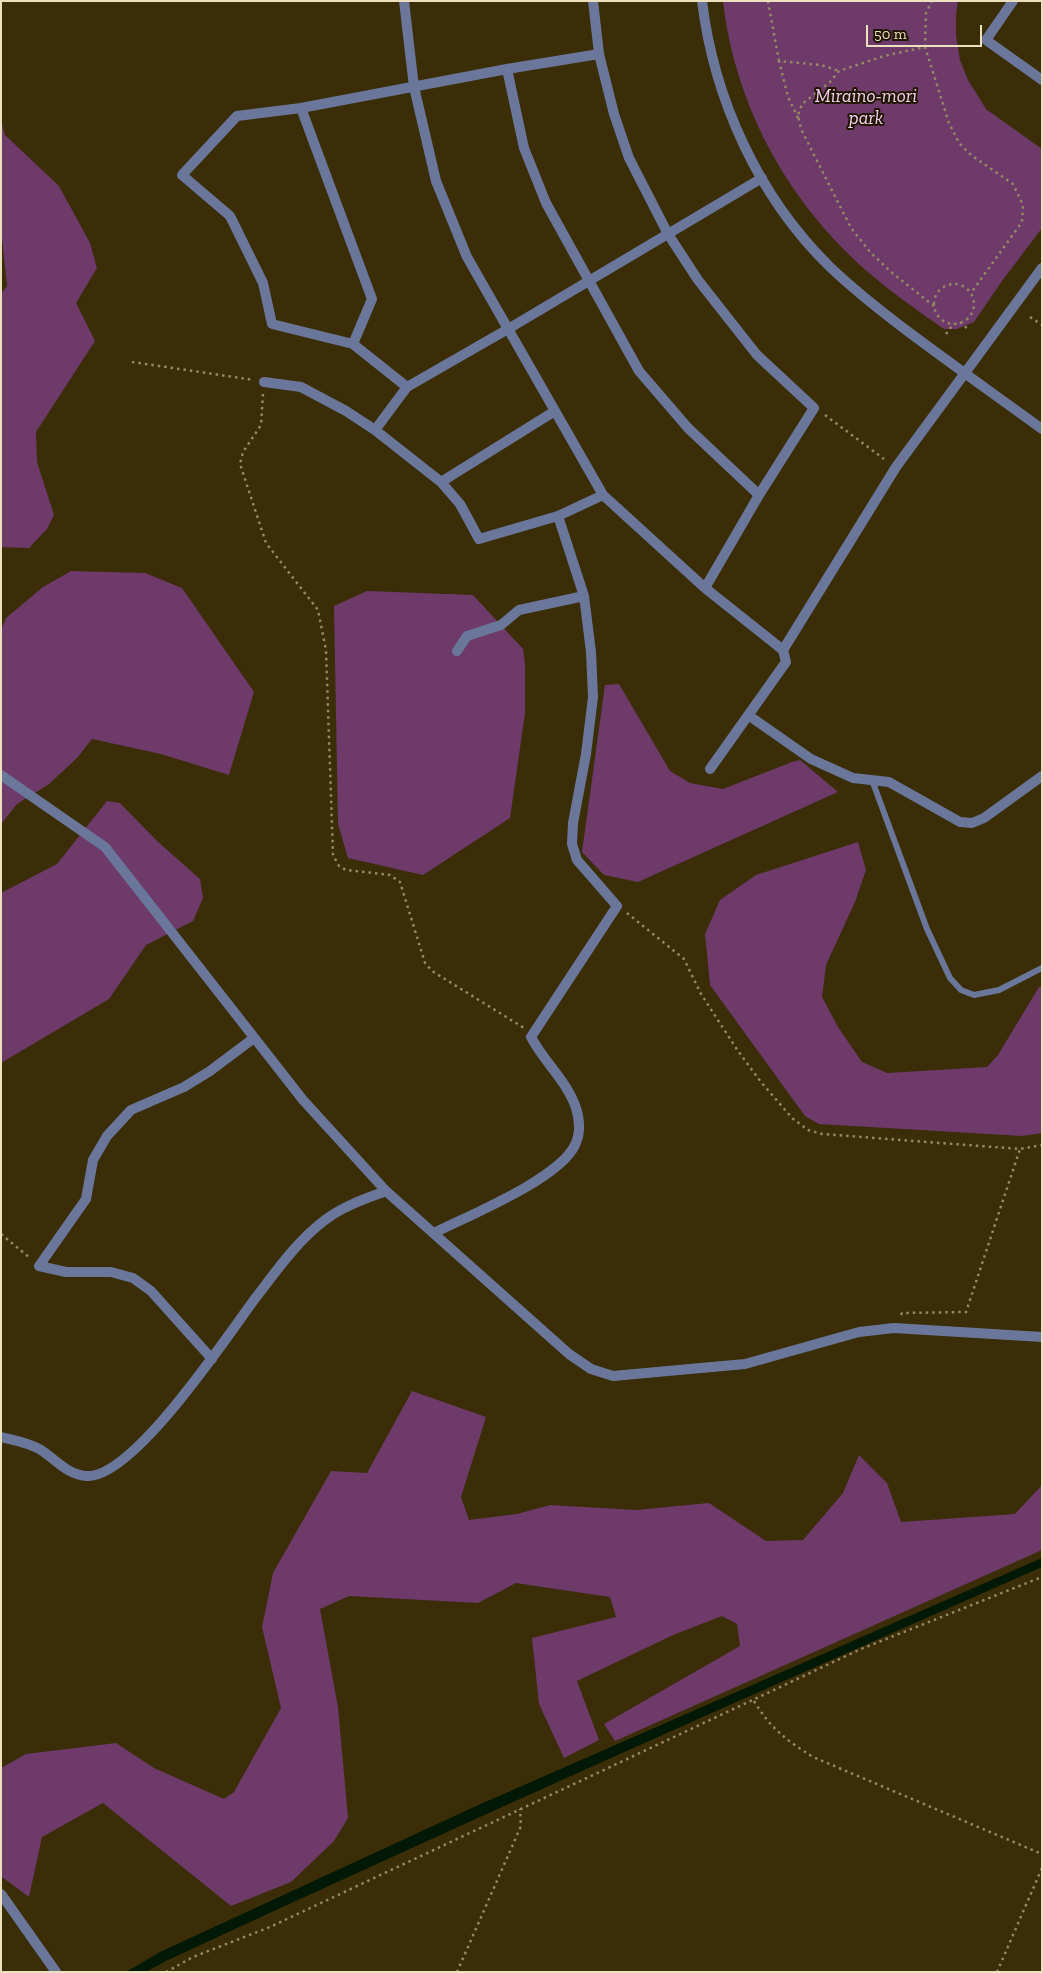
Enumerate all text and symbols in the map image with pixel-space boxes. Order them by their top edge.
scale bar [868,15,984,47]
text: 50 m [874,25,907,43]
park label: Miraino-mori park [815,86,917,130]

